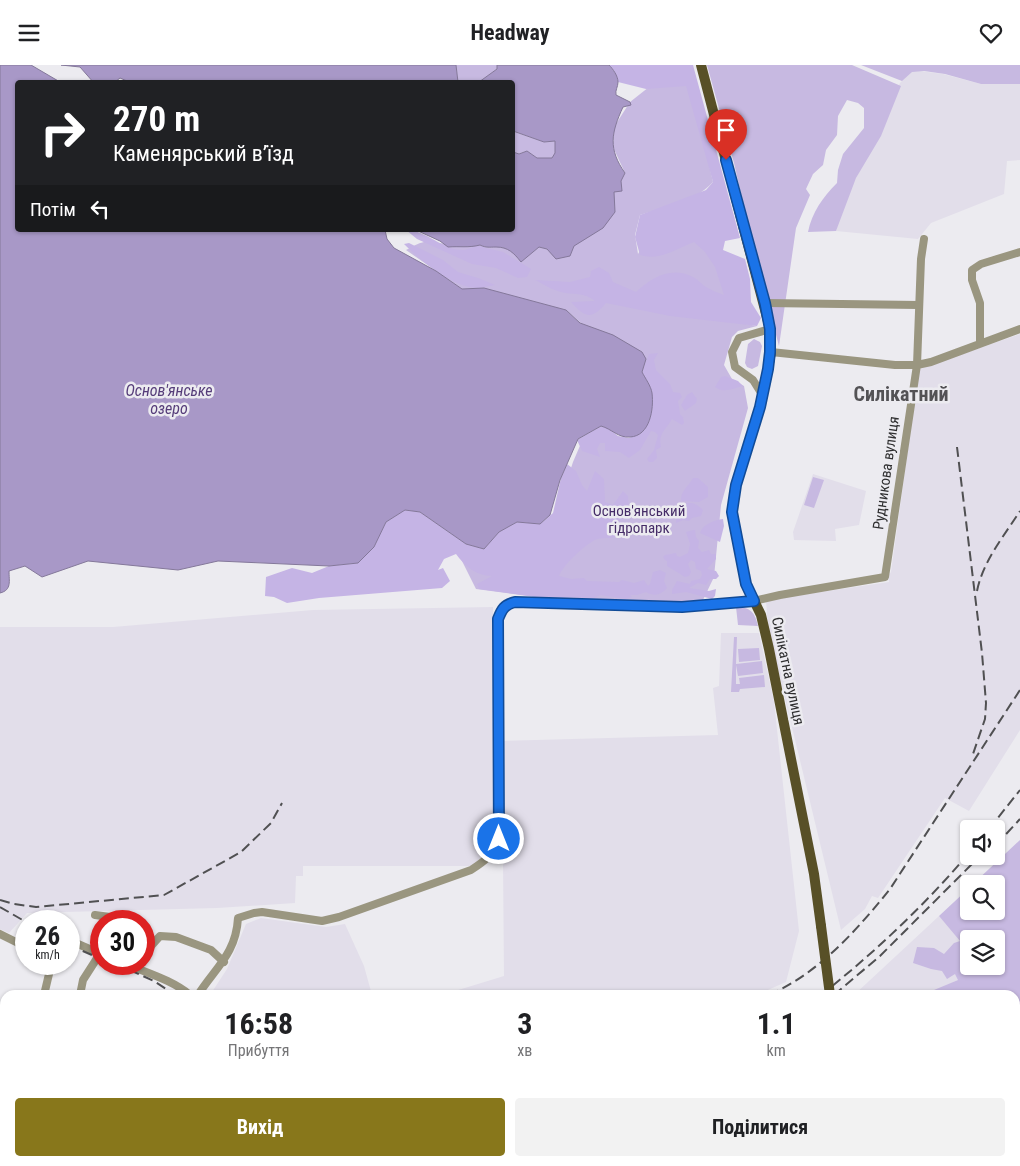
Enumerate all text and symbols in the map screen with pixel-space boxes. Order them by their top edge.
icon: menu [15,19,43,47]
icon: heart [977,19,1005,47]
text: Headway [470,20,550,45]
text: 270 m [113,99,200,140]
icon: right [30,100,95,165]
pin [705,109,747,160]
icon: arrive [712,116,740,144]
text: Каменярський в’їзд [113,141,294,166]
icon: left [86,195,114,223]
text: Потім [30,198,76,221]
water label: Основ'янське озеро [125,381,213,418]
district label: Силікатний [854,382,948,406]
street label: Рудникова вулиця [869,415,903,531]
park label: Основ'янський гідропарк [593,502,685,537]
street label: Силікатна вулиця [768,615,808,727]
position arrow [472,812,524,864]
map controls [960,820,1005,975]
button: sound [960,820,1005,865]
button: search [960,875,1005,920]
speed limit sign: 30 [90,910,155,975]
text: 26 [35,922,60,951]
button: layers [960,930,1005,975]
text: km/h [35,948,60,962]
text: 16:58 [224,1006,293,1041]
text: 3 [517,1006,532,1041]
text: 1.1 [757,1006,796,1041]
text: Прибуття [228,1041,290,1060]
text: хв [517,1041,532,1060]
text: km [767,1041,786,1060]
button: Вихід [15,1098,505,1156]
button: Поділитися [515,1098,1005,1156]

